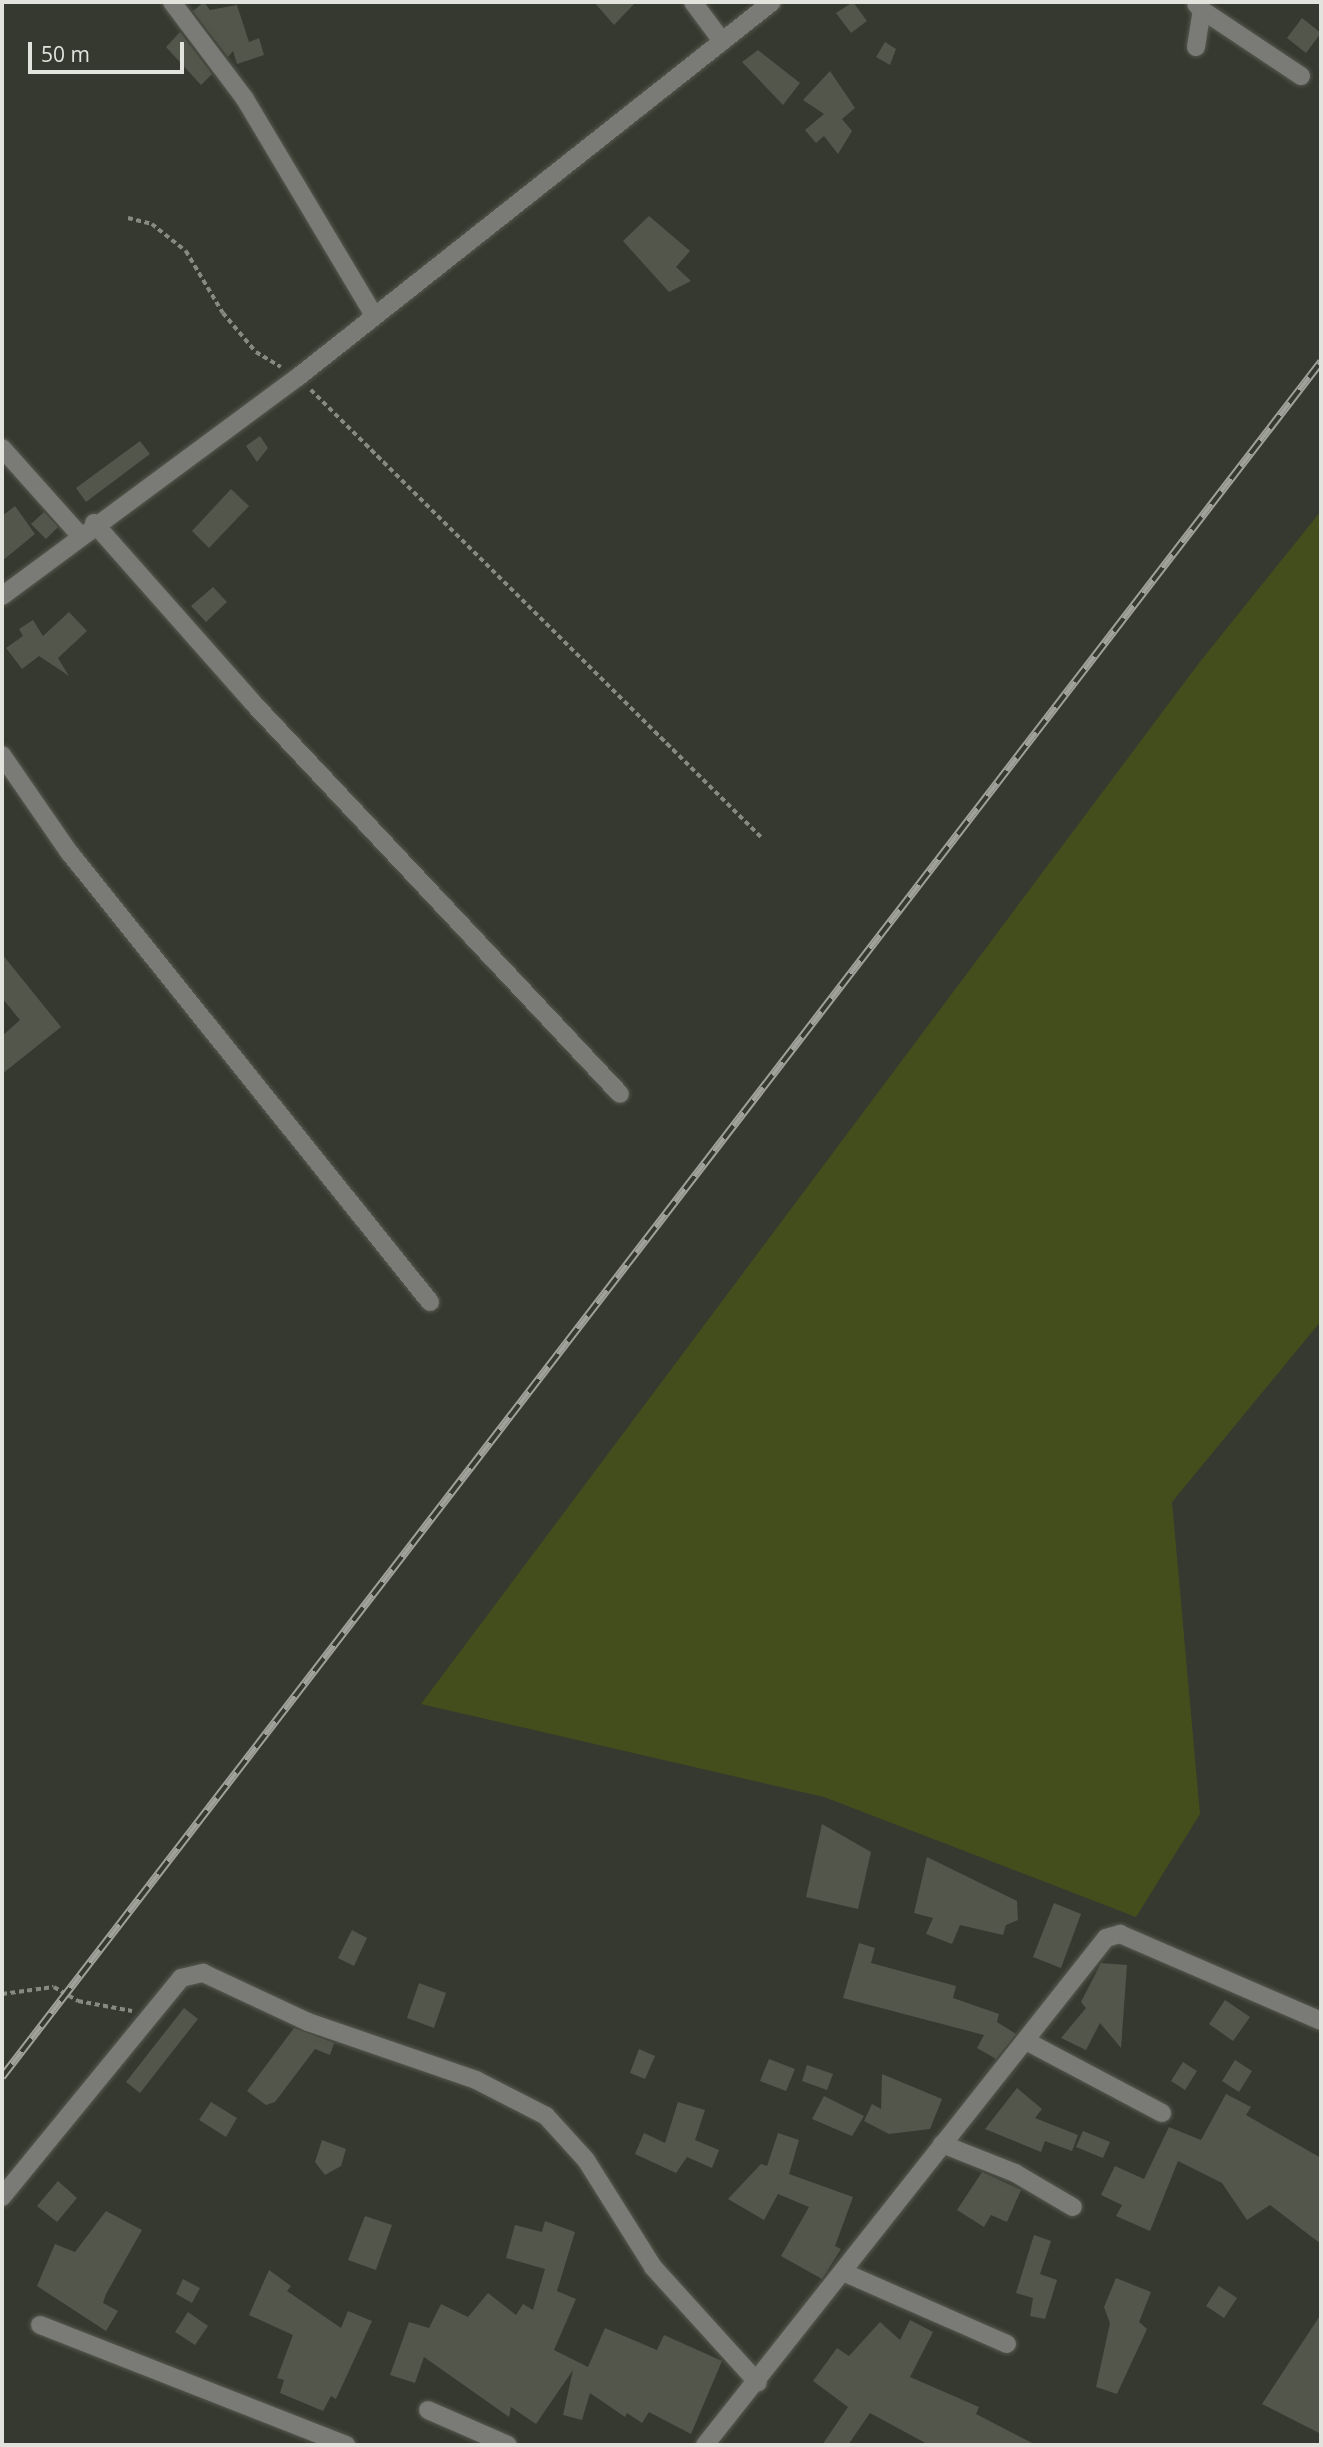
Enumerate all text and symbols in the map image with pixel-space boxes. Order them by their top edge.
scale bar [32,28,187,72]
text: 50 m [41,40,90,68]

